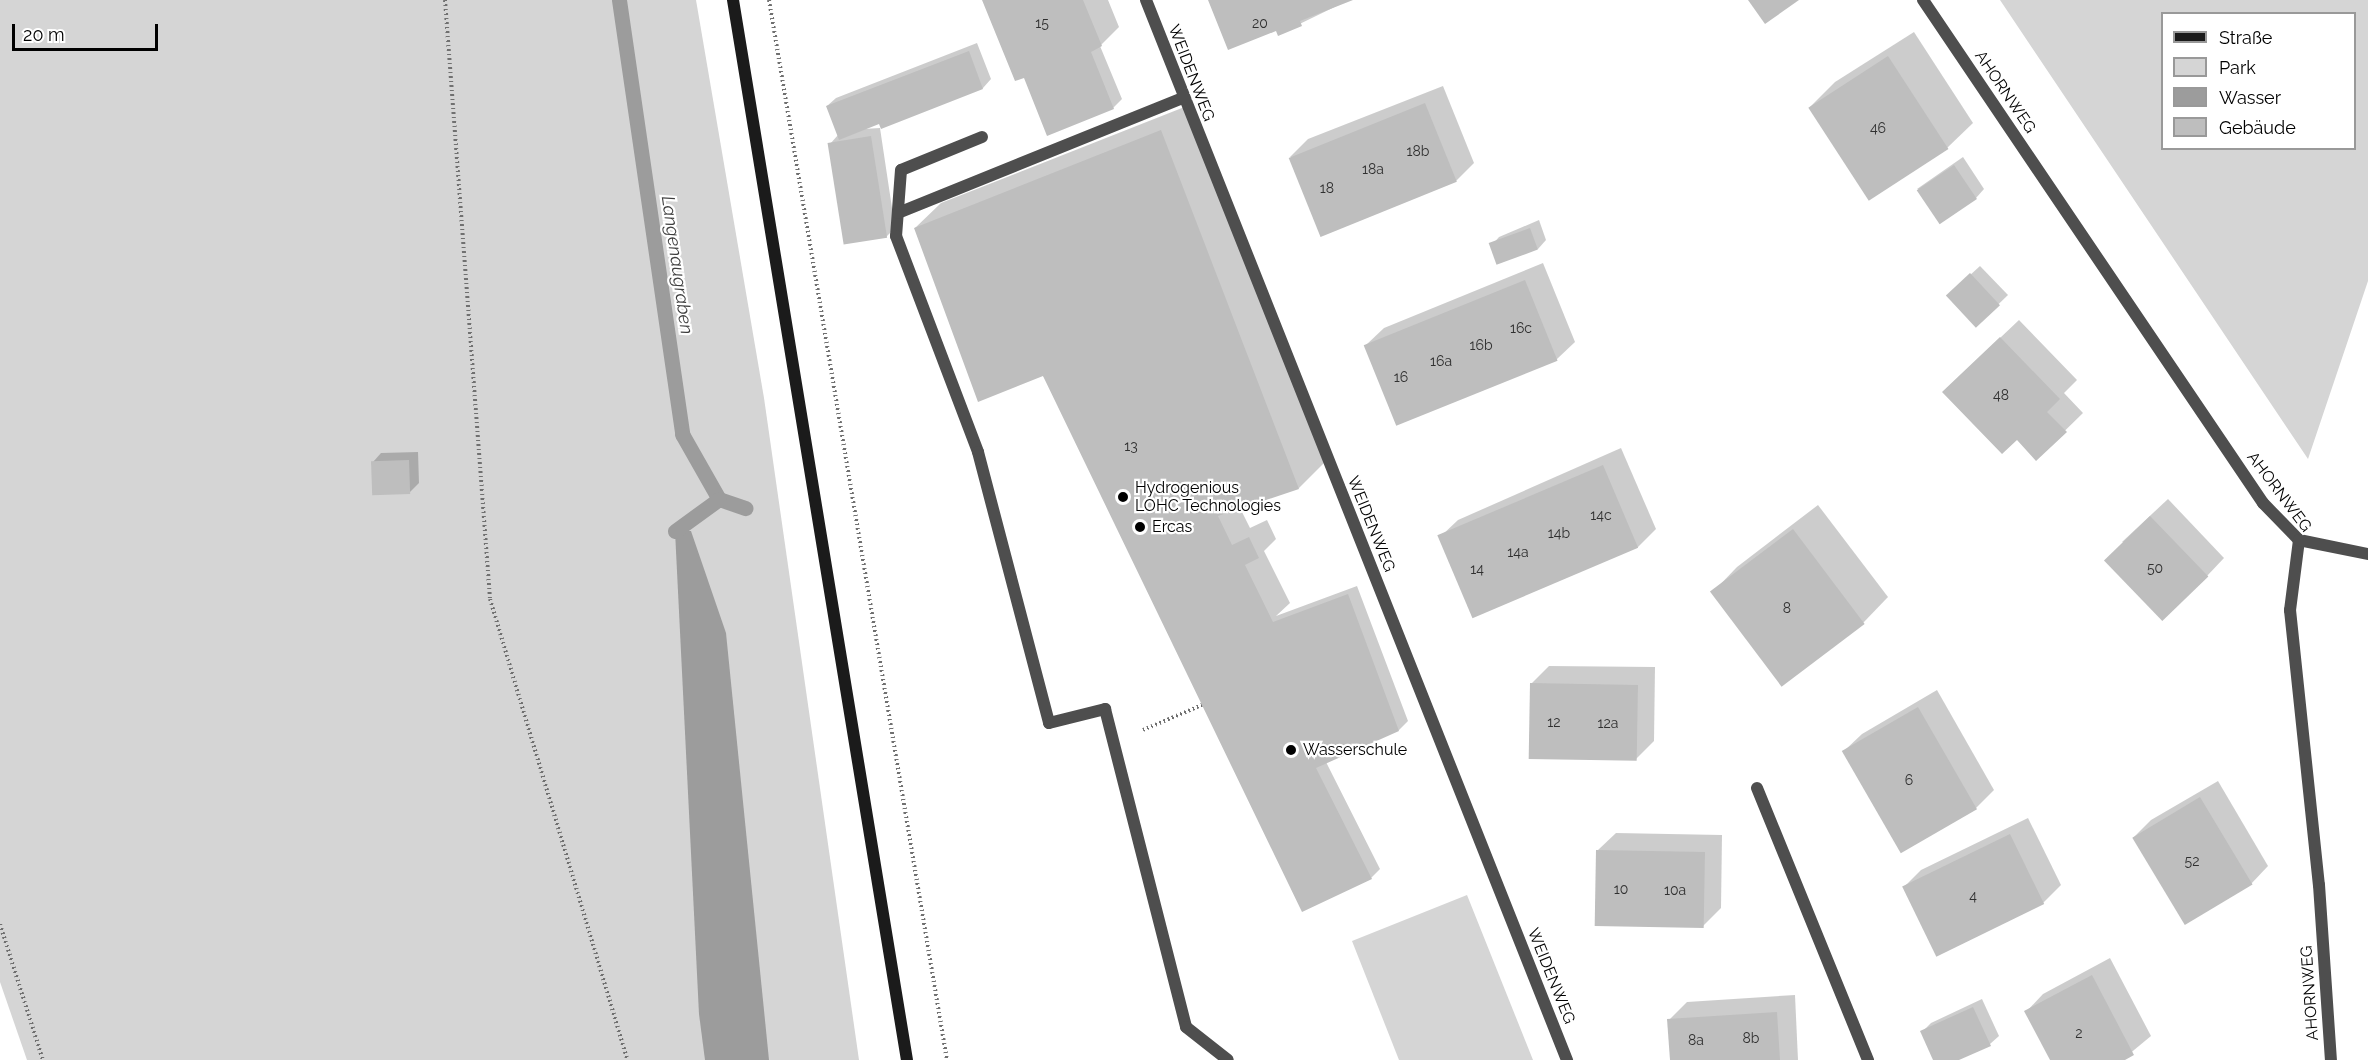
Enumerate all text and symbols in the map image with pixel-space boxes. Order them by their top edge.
scale bar [15,12,160,50]
legend [2161,12,2356,150]
house number: 15 [1035,15,1049,31]
house number: 20 [1252,15,1268,31]
street label: WEIDENWEG [1164,22,1218,124]
text: 20 m [23,24,65,45]
text: Straße [2219,27,2272,48]
street label: AHORNWEG [1970,47,2040,137]
text: Park [2219,57,2256,78]
text: Wasser [2219,87,2281,108]
text: Gebäude [2219,117,2296,138]
house number: 46 [1870,120,1886,136]
house number: 18b [1407,143,1429,159]
house number: 18a [1362,161,1384,177]
house number: 18 [1320,180,1334,196]
water label: Langenaugraben [657,194,697,336]
house number: 16c [1510,320,1532,336]
house number: 16b [1469,337,1493,353]
house number: 16a [1430,353,1452,369]
house number: 16 [1394,369,1408,385]
house number: 48 [1993,387,2009,403]
house number: 13 [1124,438,1138,454]
street label: AHORNWEG [2243,448,2315,536]
street label: WEIDENWEG [1343,473,1399,575]
place label: Hydrogenious LOHC Technologies [1135,478,1281,516]
marker: Hydrogenious LOHC Technologies [1116,490,1130,504]
house number: 14c [1590,507,1612,523]
place label: Ercas [1152,517,1192,537]
marker: Ercas [1133,520,1147,534]
house number: 14b [1548,525,1570,541]
house number: 14a [1507,544,1529,560]
house number: 50 [2147,560,2163,576]
house number: 14 [1470,561,1484,577]
house number: 8 [1783,600,1791,616]
house number: 12 [1547,714,1561,730]
house number: 12a [1598,715,1618,731]
place label: Wasserschule [1303,740,1407,760]
marker: Wasserschule [1284,743,1298,757]
house number: 6 [1905,772,1913,788]
house number: 52 [2185,853,2199,869]
house number: 10 [1614,881,1628,897]
house number: 10a [1664,882,1686,898]
house number: 4 [1969,888,1977,904]
street label: WEIDENWEG [1523,925,1579,1027]
street label: AHORNWEG [2297,945,2323,1041]
house number: 2 [2075,1025,2083,1041]
house number: 8b [1743,1030,1759,1046]
house number: 8a [1688,1032,1704,1048]

